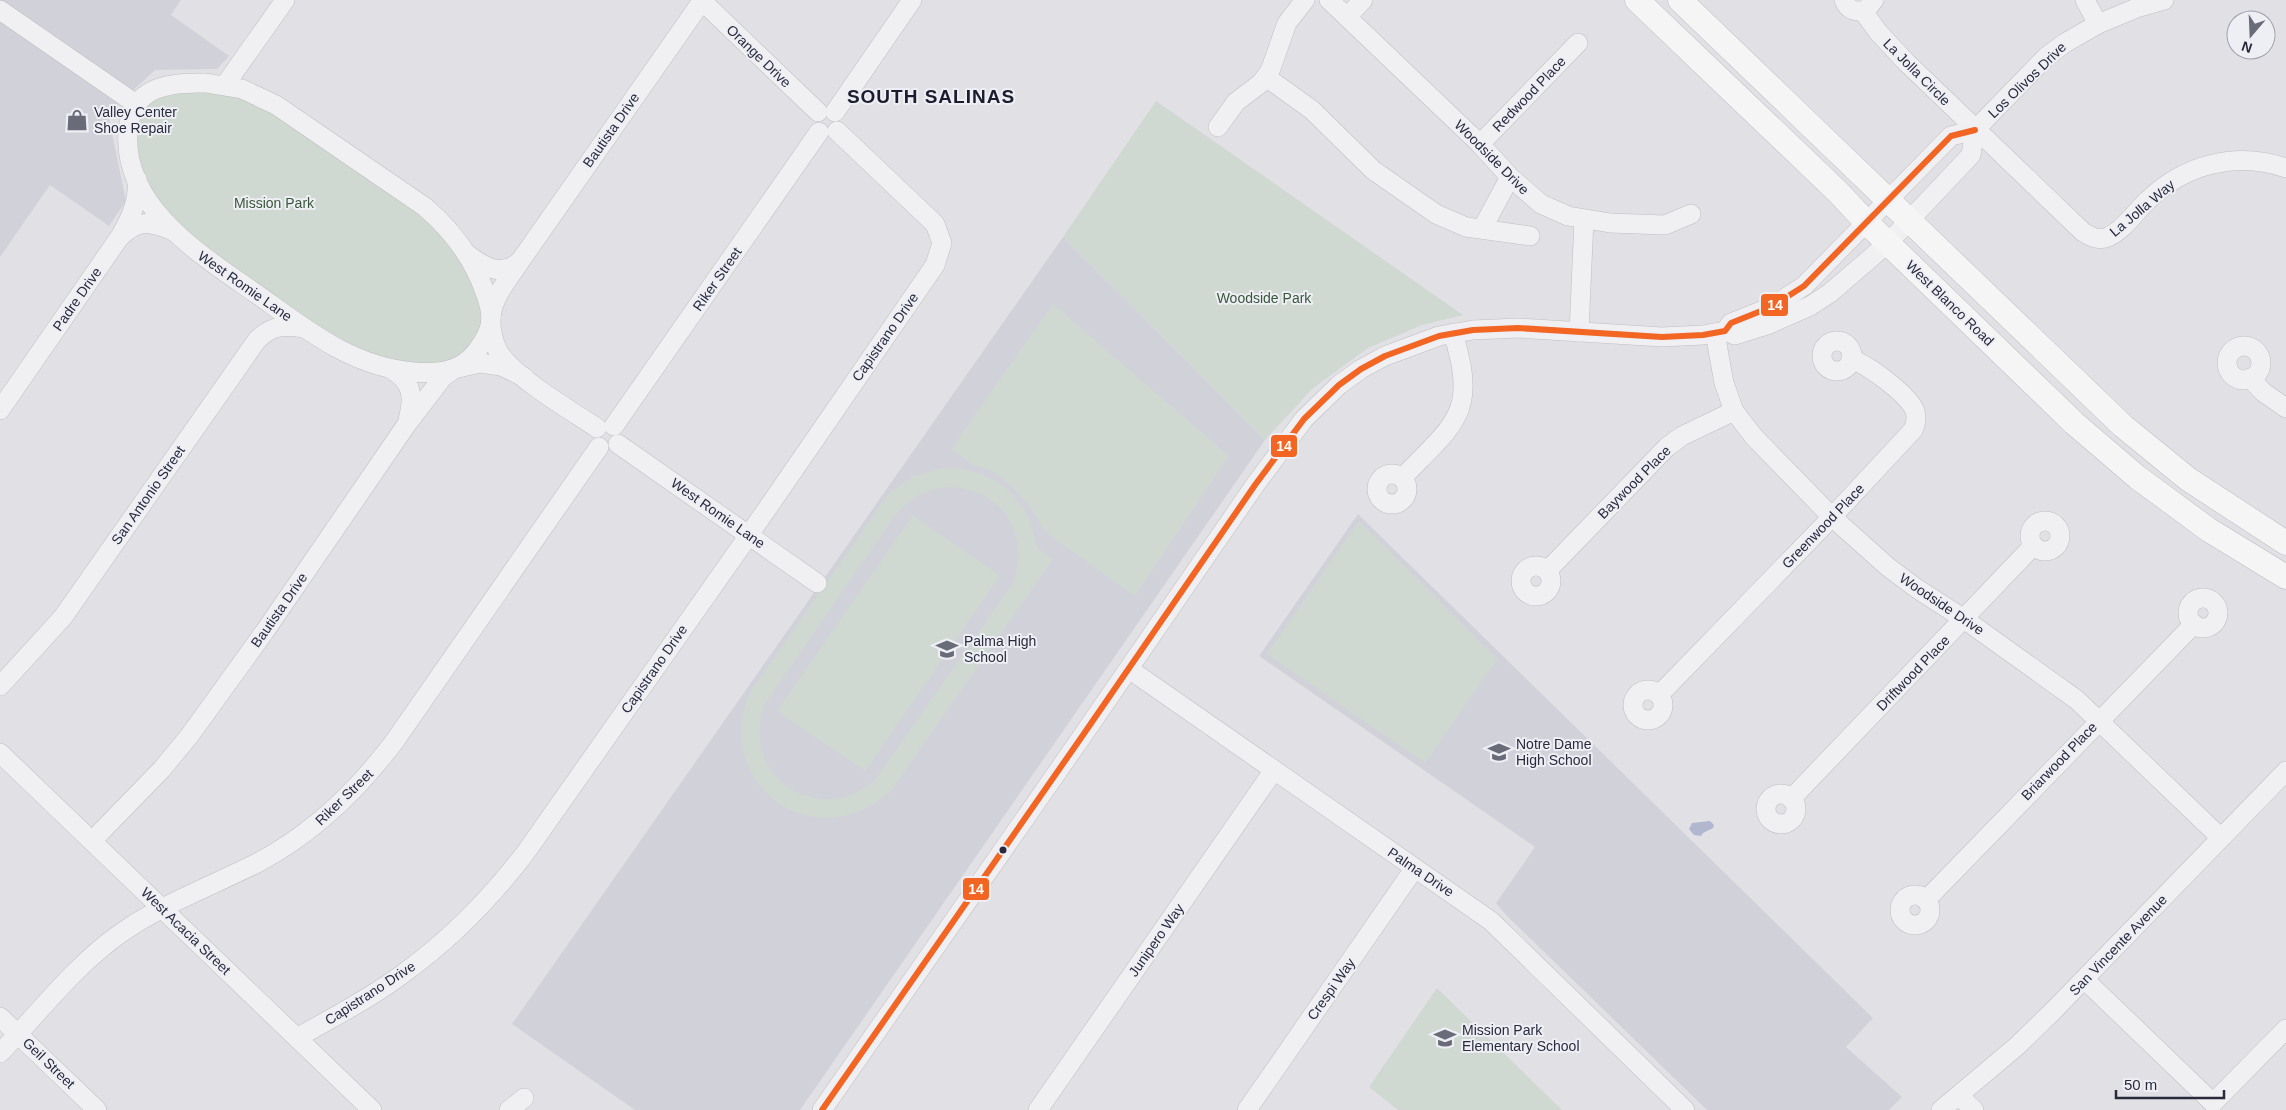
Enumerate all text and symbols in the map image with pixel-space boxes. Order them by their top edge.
north arrow [2226,10,2276,60]
street label: Orange Drive [723,21,795,91]
street label: La Jolla Circle [1880,35,1954,109]
text: N [2239,38,2254,57]
street label: Los Olivos Drive [1985,39,2069,121]
street label: Redwood Place [1489,53,1569,135]
district label: SOUTH SALINAS [847,86,1015,107]
street label: Bautista Drive [579,90,643,170]
place label: Valley Center Shoe Repair [94,104,177,136]
shop icon: Valley Center Shoe Repair [64,107,90,133]
street label: Woodside Drive [1451,116,1533,198]
street label: La Jolla Way [2106,176,2178,240]
park label: Mission Park [234,195,315,211]
street label: Riker Street [689,244,745,314]
street label: West Romie Lane [195,248,295,325]
street label: West Blanco Road [1903,257,1997,349]
street label: Padre Drive [49,264,105,334]
street label: Capistrano Drive [849,290,922,384]
park label: Woodside Park [1217,290,1312,306]
line badge: 14 [1760,293,1789,317]
text: 14 [1767,297,1783,313]
line badge: 14 [1270,434,1298,458]
text: 14 [1276,438,1292,454]
street label: Baywood Place [1594,442,1674,522]
street label: San Antonio Street [108,443,188,547]
street label: West Romie Lane [668,475,768,552]
street label: Greenwood Place [1779,480,1868,572]
street label: Bautista Drive [247,570,311,650]
street label: Woodside Drive [1897,570,1988,638]
street label: Capistrano Drive [618,622,691,716]
street label: Driftwood Place [1873,632,1953,714]
place label: Palma High School [964,633,1036,665]
school or university icon: Palma High School [934,636,960,662]
street label: Briarwood Place [2018,719,2100,803]
place label: Notre Dame High School [1516,736,1592,768]
school or university icon: Notre Dame High School [1486,739,1512,765]
street label: Riker Street [312,766,376,828]
street label: Palma Drive [1385,844,1457,900]
unlabelled marker [998,845,1008,855]
line badge: 14 [962,877,990,901]
text: 14 [968,881,984,897]
street label: West Acacia Street [138,884,234,978]
street label: San Vincente Avenue [2066,891,2170,999]
street label: Junipero Way [1125,901,1187,979]
street label: Crespi Way [1304,955,1358,1023]
street label: Capistrano Drive [322,958,418,1028]
place label: Mission Park Elementary School [1462,1022,1580,1054]
school or university icon: Mission Park Elementary School [1432,1025,1458,1051]
street label: Geil Street [20,1034,78,1092]
scale bar [2116,1068,2224,1100]
text: 50 m [2124,1076,2157,1093]

